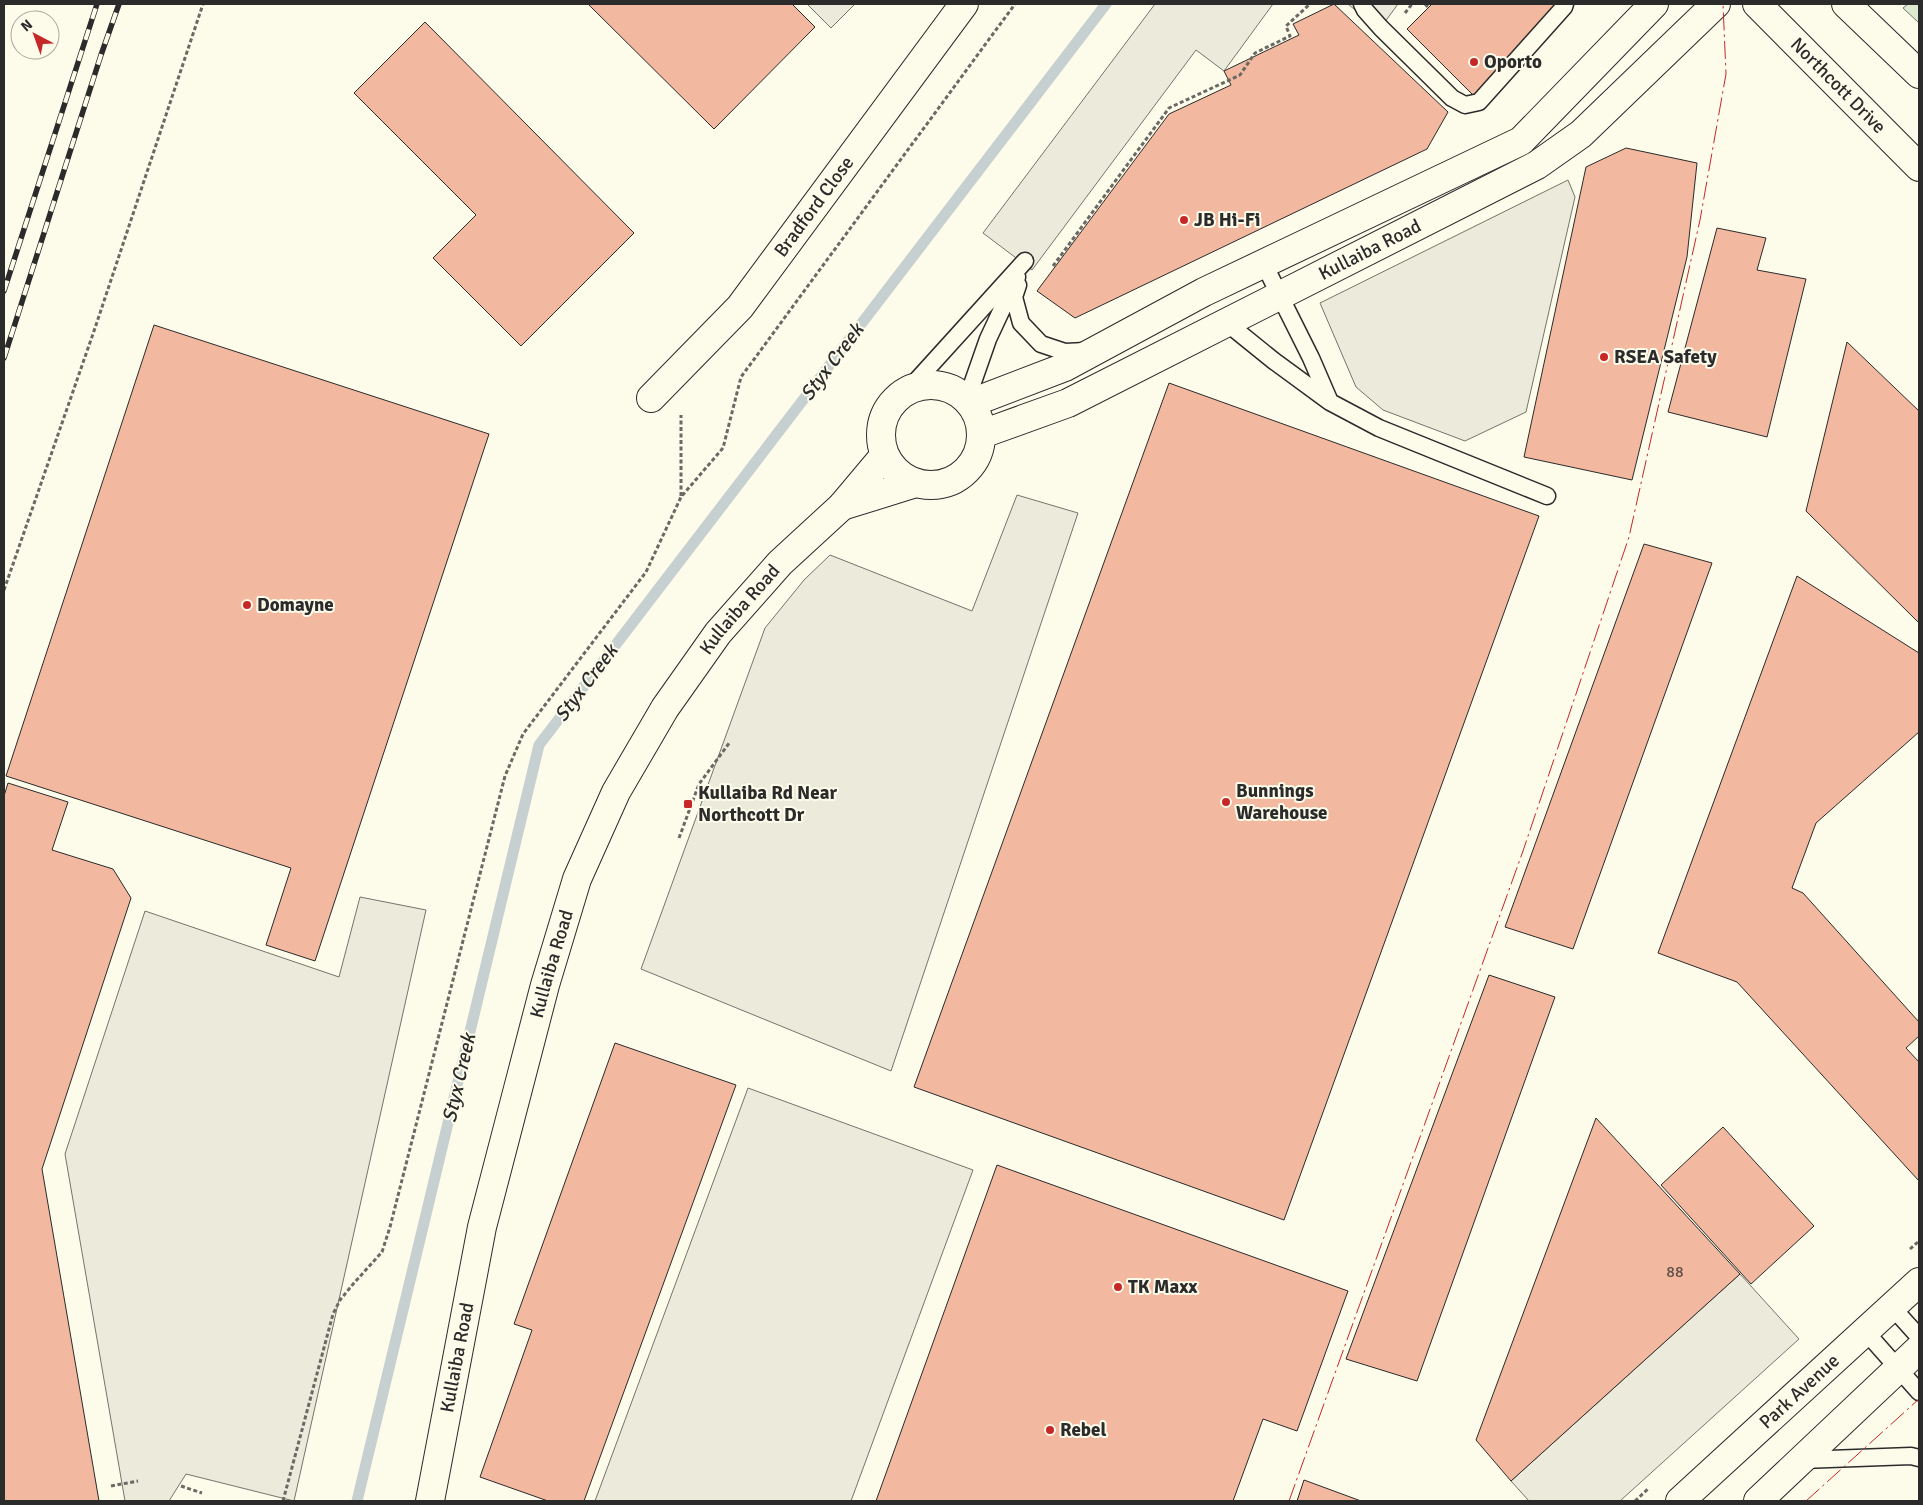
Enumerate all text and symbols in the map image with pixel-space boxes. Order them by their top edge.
north arrow [10,10,60,60]
text: N [18,16,36,35]
street label: Northcott Drive [1785,32,1891,139]
place label: Oporto [1484,50,1542,74]
marker: Oporto [1468,56,1480,68]
street label: Bradford Close [769,152,859,262]
place label: JB Hi-Fi [1194,208,1260,232]
marker: JB Hi-Fi [1178,214,1190,226]
street label: Kullaiba Road [1315,214,1425,286]
water label: Styx Creek [795,317,870,406]
place label: RSEA Safety [1614,345,1717,369]
marker: RSEA Safety [1598,351,1610,363]
street label: Kullaiba Road [694,559,785,660]
place label: Domayne [257,593,334,617]
marker: Domayne [241,599,253,611]
water label: Styx Creek [549,638,624,727]
place label: Bunnings Warehouse [1236,779,1328,825]
place label: Kullaiba Rd Near Northcott Dr [698,781,837,827]
marker: Bunnings Warehouse [1220,796,1232,808]
marker: Kullaiba Rd Near Northcott Dr [682,798,694,810]
street label: Kullaiba Road [525,907,579,1021]
water label: Styx Creek [437,1029,482,1125]
house number: 88 [1666,1262,1684,1282]
place label: TK Maxx [1128,1275,1198,1299]
marker: TK Maxx [1112,1281,1124,1293]
street label: Kullaiba Road [435,1300,479,1415]
street label: Park Avenue [1754,1349,1844,1434]
place label: Rebel [1060,1418,1106,1442]
marker: Rebel [1044,1424,1056,1436]

